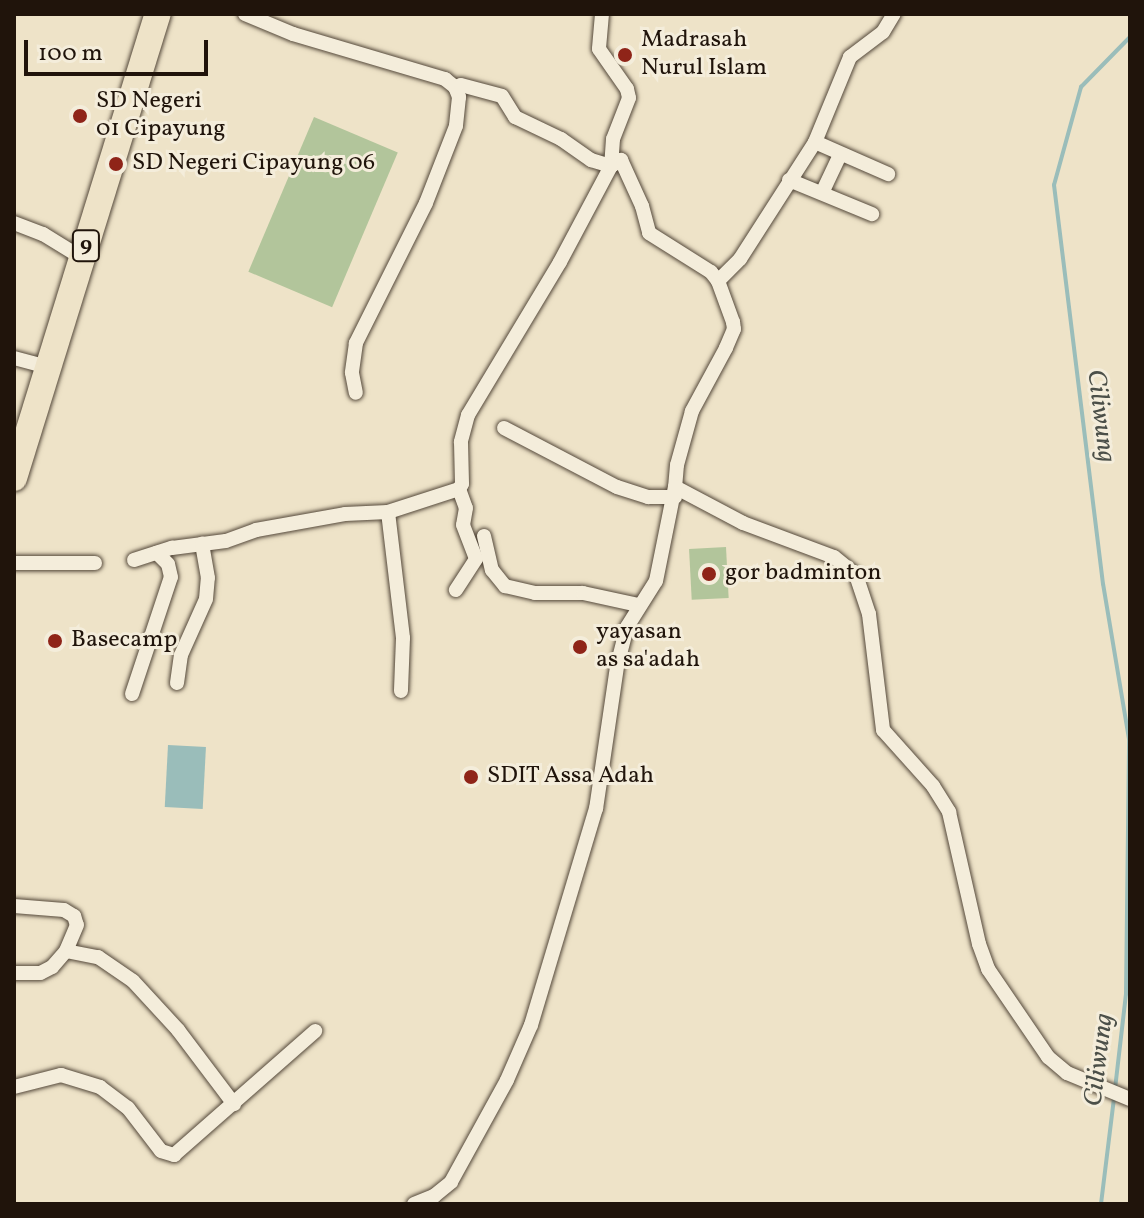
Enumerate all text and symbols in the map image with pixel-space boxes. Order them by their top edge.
scale bar [28,24,212,74]
place label: Madrasah Nurul Islam [641,27,767,83]
text: 100 m [38,37,103,71]
marker: Madrasah Nurul Islam [616,46,634,64]
place label: SD Negeri 01 Cipayung [96,88,226,144]
marker: SD Negeri 01 Cipayung [71,107,89,125]
place label: SD Negeri Cipayung 06 [132,150,375,178]
marker: SD Negeri Cipayung 06 [107,155,125,173]
road number: 9 [70,228,102,264]
water label: Ciliwung [1079,368,1121,464]
place label: gor badminton [725,560,882,588]
marker: gor badminton [700,565,718,583]
place label: yayasan as sa'adah [596,619,700,675]
place label: Basecamp [71,627,177,655]
marker: Basecamp [46,632,64,650]
marker: yayasan as sa'adah [571,638,589,656]
place label: SDIT Assa Adah [487,763,655,791]
marker: SDIT Assa Adah [462,768,480,786]
water label: Ciliwung [1079,1012,1121,1108]

